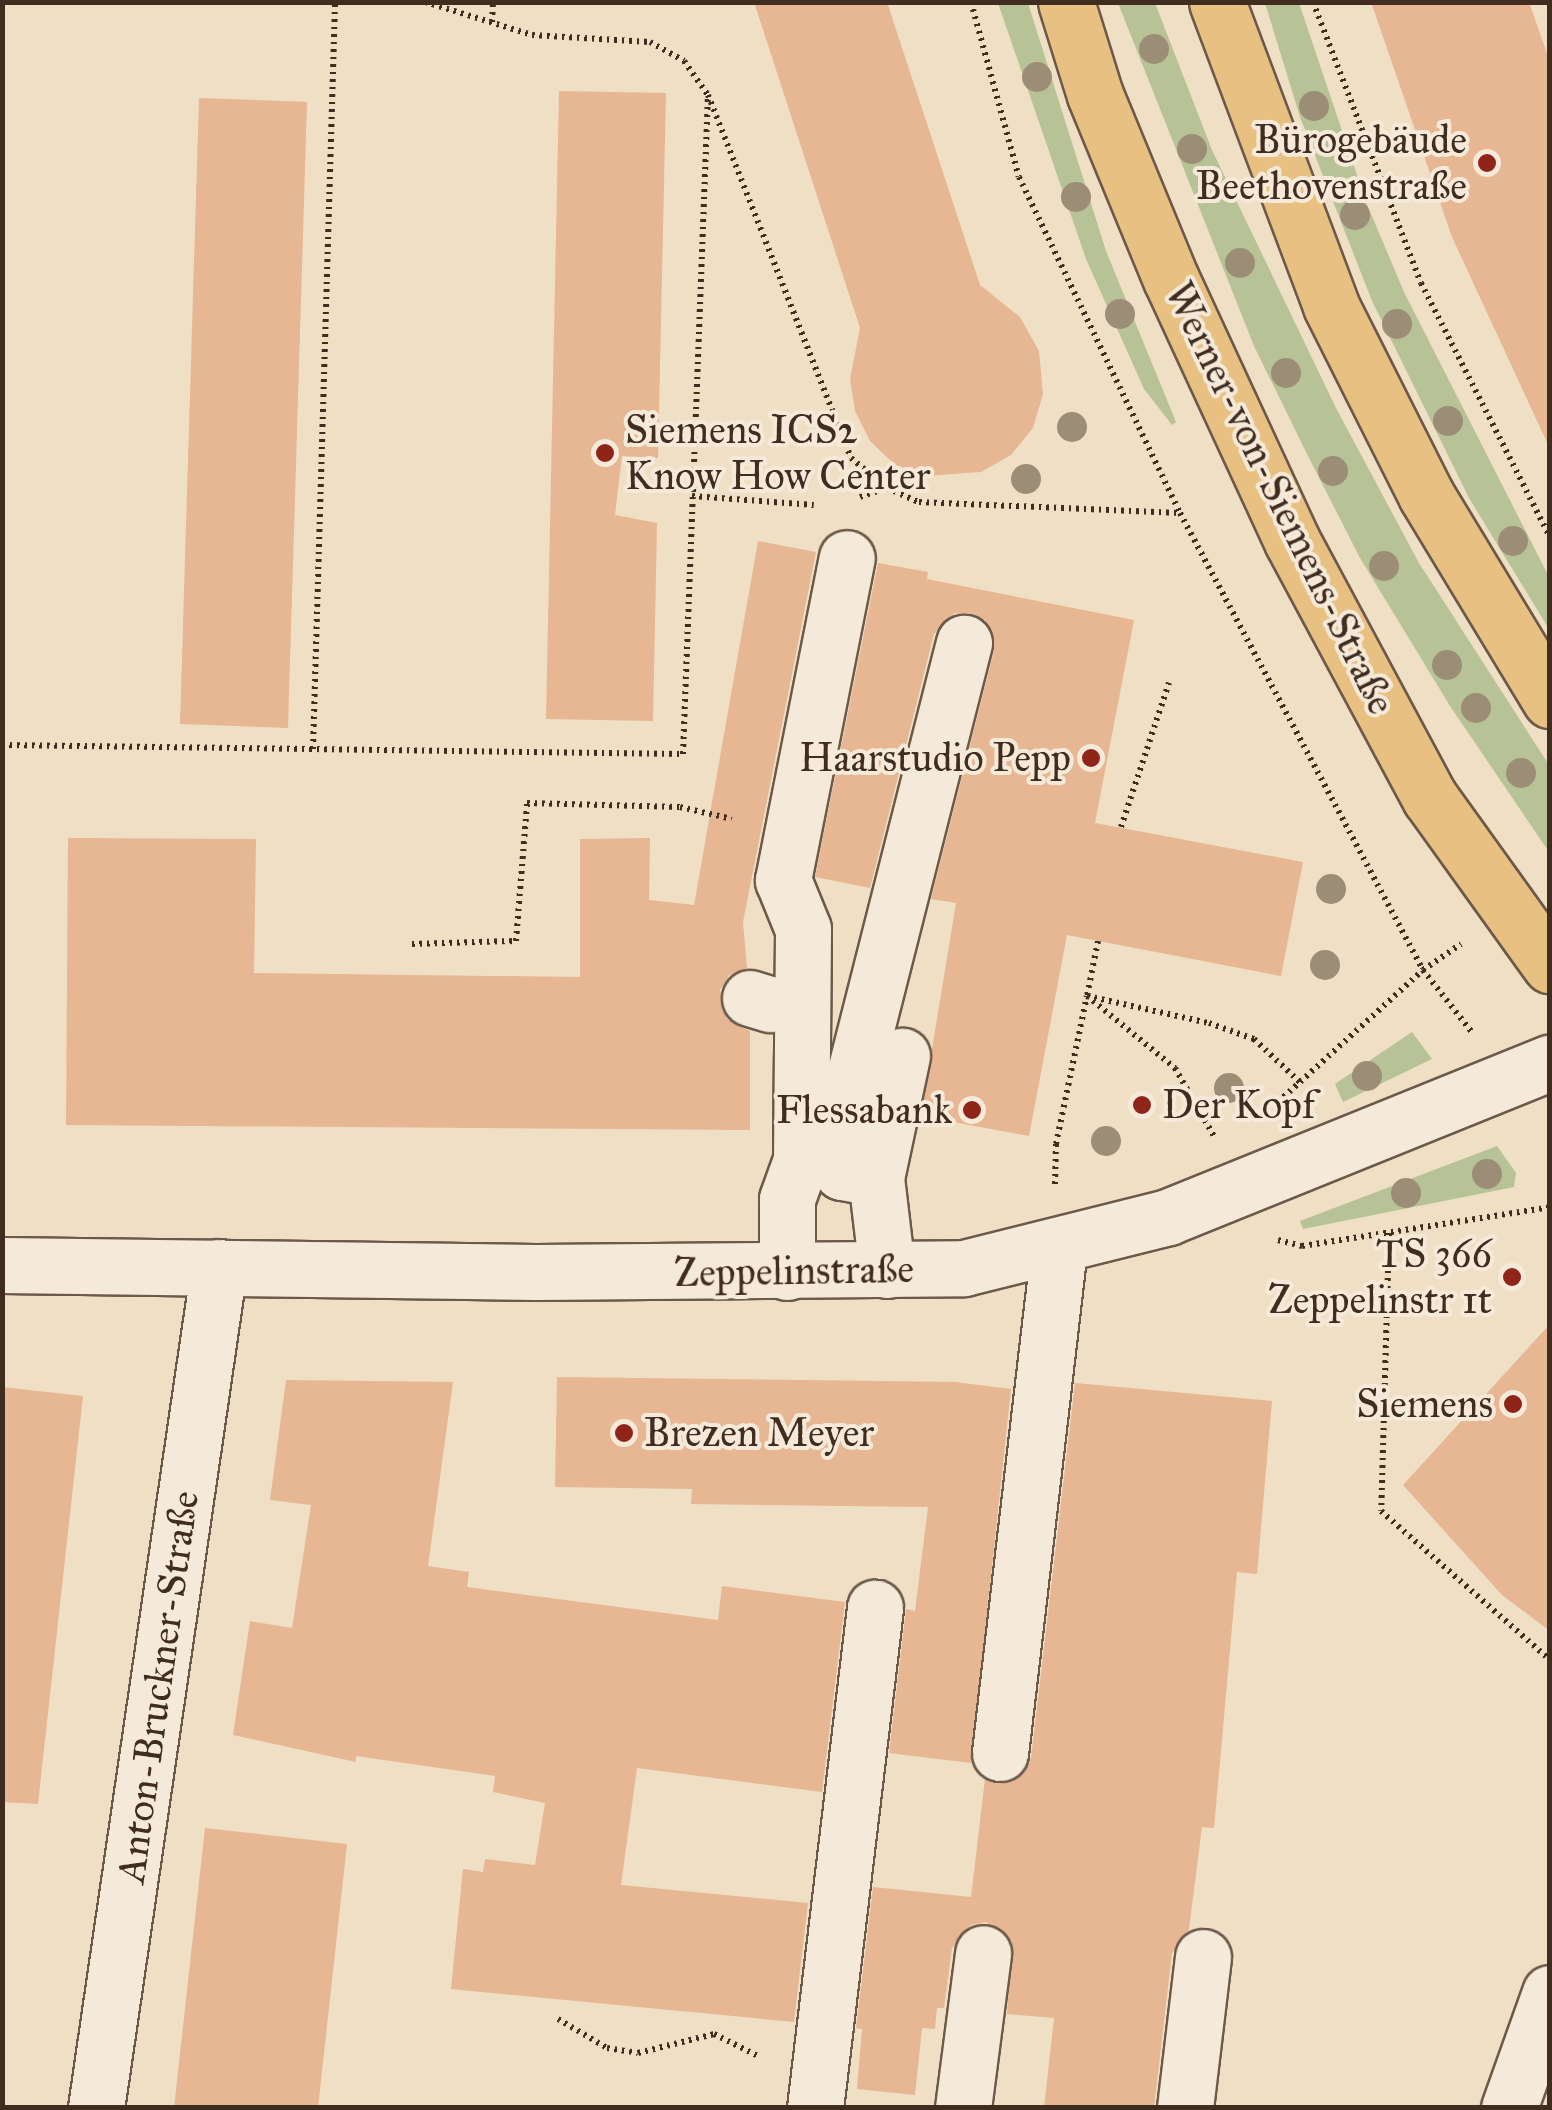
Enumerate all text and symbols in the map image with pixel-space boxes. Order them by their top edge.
place label: Bürogebäude Beethovenstraße [1196,116,1467,210]
marker: Bürogebäude Beethovenstraße [1476,152,1498,174]
street label: Werner-von-Siemens-Straße [1154,274,1406,722]
place label: Siemens ICS2 Know How Center [625,406,931,500]
marker: Siemens ICS2 Know How Center [594,442,616,464]
place label: Haarstudio Pepp [799,734,1071,782]
marker: Haarstudio Pepp [1080,747,1102,769]
place label: Der Kopf [1162,1081,1315,1129]
place label: Flessabank [776,1086,952,1134]
marker: Der Kopf [1131,1094,1153,1116]
marker: Flessabank [961,1099,983,1121]
place label: TS 366 Zeppelinstr 1t [1268,1230,1492,1324]
street label: Zeppelinstraße [674,1245,914,1297]
marker: TS 366 Zeppelinstr 1t [1501,1266,1523,1288]
place label: Siemens [1356,1380,1493,1428]
marker: Siemens [1502,1393,1524,1415]
place label: Brezen Meyer [644,1409,874,1457]
marker: Brezen Meyer [613,1422,635,1444]
street label: Anton-Bruckner-Straße [107,1488,209,1886]

